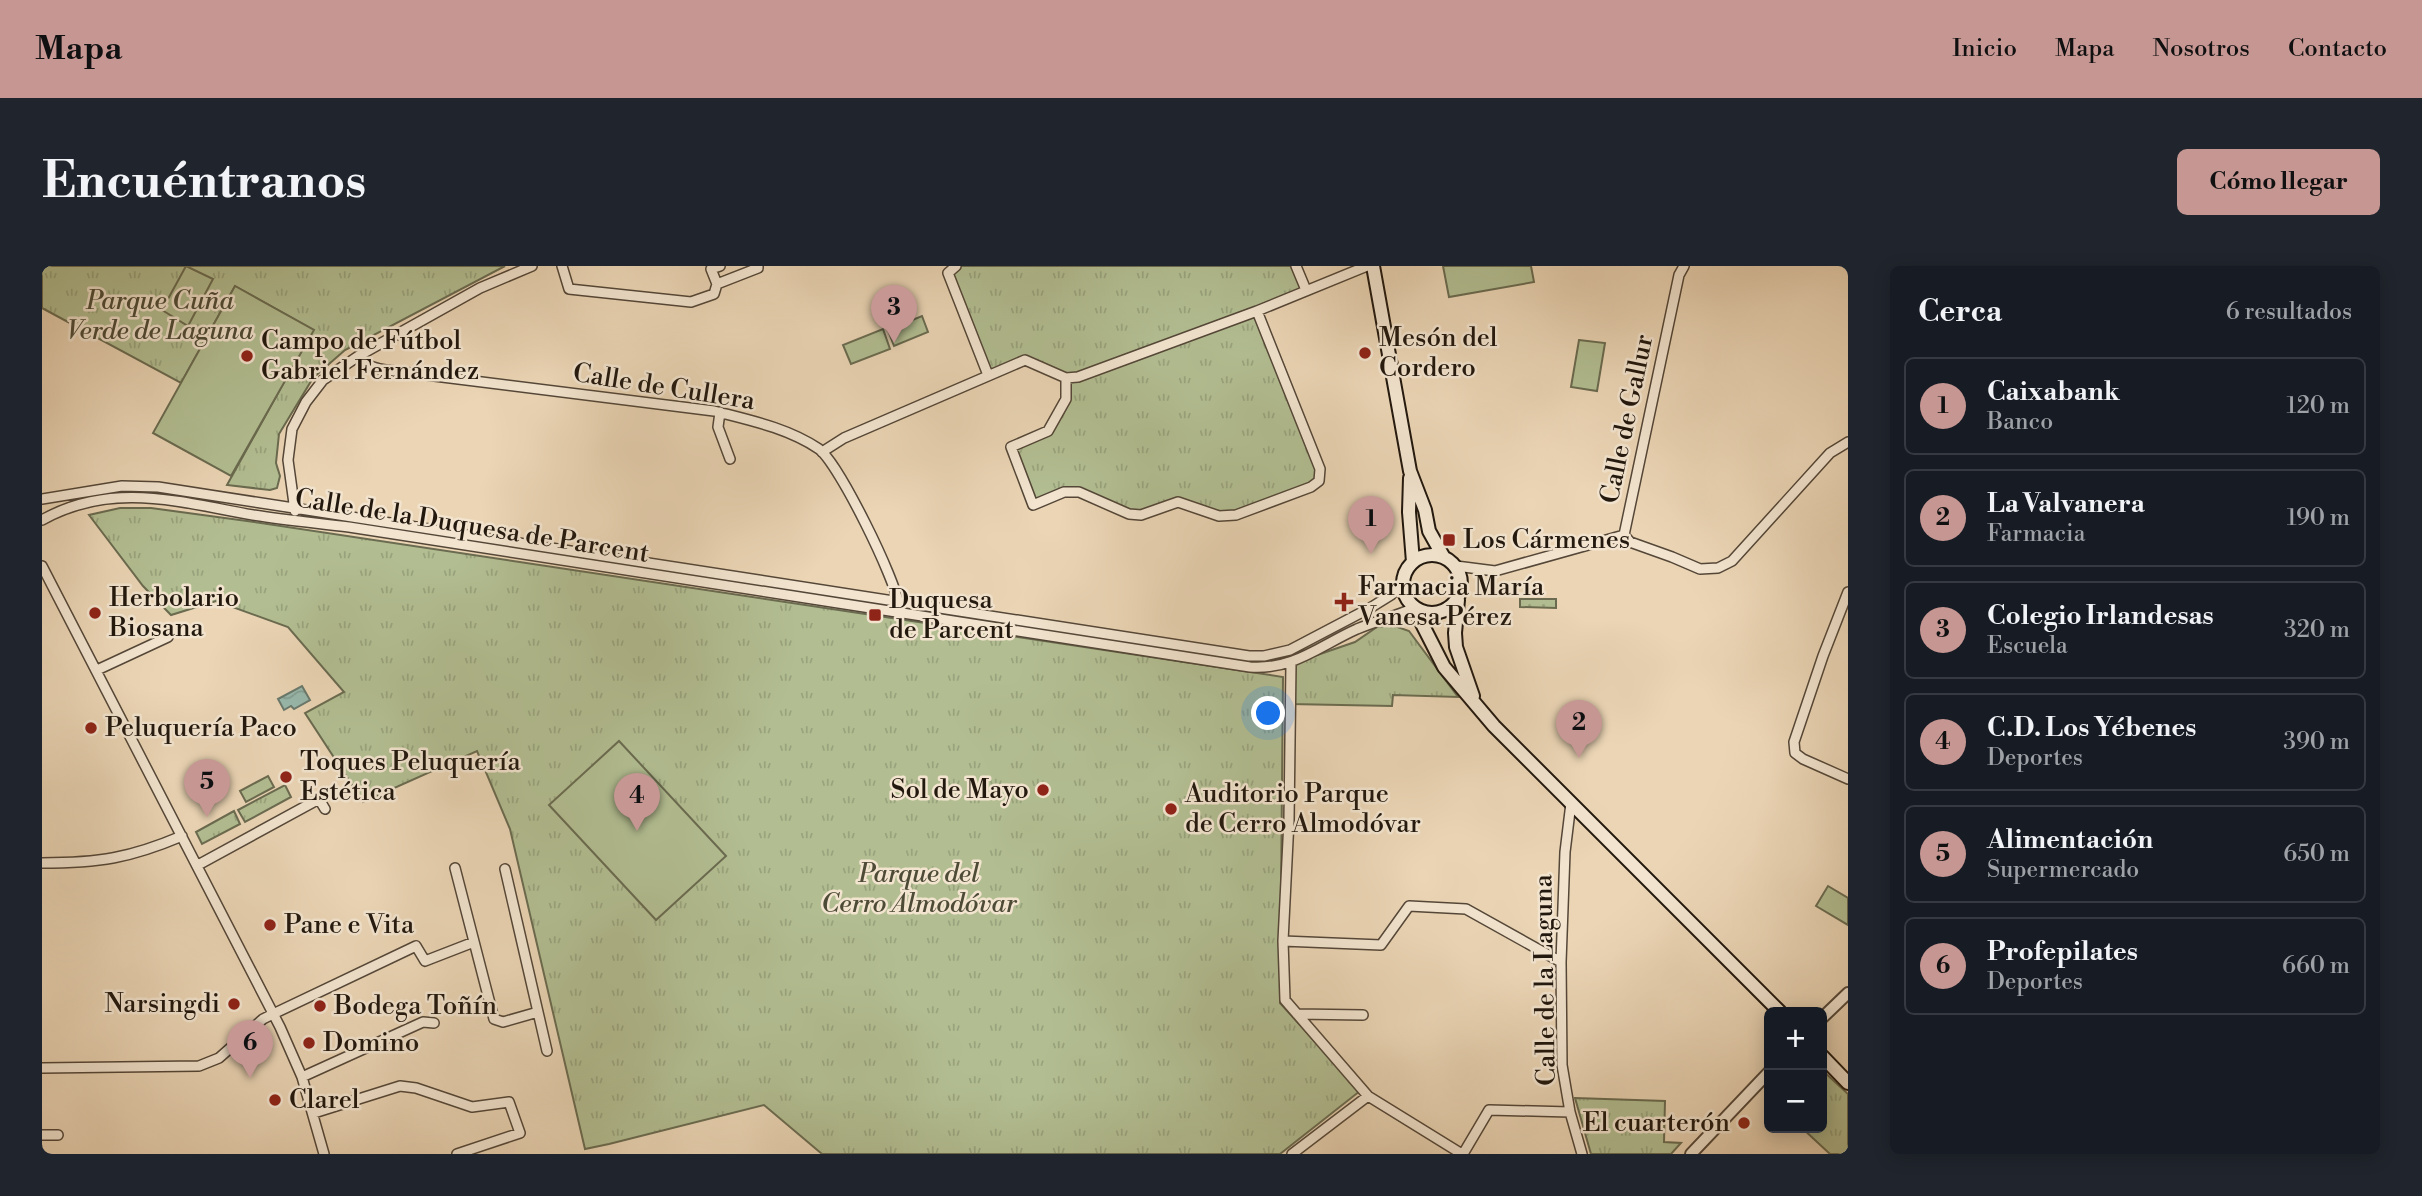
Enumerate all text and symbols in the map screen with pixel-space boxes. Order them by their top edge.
text: Mapa [35,29,122,70]
text: Inicio [1952,34,2017,64]
text: Mapa [2055,34,2114,64]
text: Nosotros [2152,34,2250,64]
text: Contacto [2288,34,2387,64]
button: Cómo llegar [2177,149,2380,215]
text: Encuéntranos [42,152,366,213]
park label: Parque Cuña Verde de Laguna [67,285,254,347]
pin: 3 [871,285,917,343]
text: Cerca [1918,293,2002,331]
text: 6 resultados [2226,298,2352,326]
place label: Mesón del Cordero [1379,322,1498,384]
place label: Campo de Fútbol Gabriel Fernández [261,325,479,387]
street label: Calle de Gallur [1593,332,1661,506]
marker: Mesón del Cordero [1357,345,1373,361]
marker: Campo de Fútbol Gabriel Fernández [239,348,255,364]
street label: Calle de Cullera [571,357,758,417]
text: Caixabank [1987,376,2120,408]
text: 1 [1937,392,1949,420]
text: 120 m [2286,392,2350,420]
text: Banco [1987,408,2053,436]
street label: Calle de la Duquesa de Parcent [293,482,651,570]
text: La Valvanera [1987,488,2145,520]
pin: 1 [1348,496,1394,554]
text: 2 [1936,504,1950,532]
text: 190 m [2287,504,2350,532]
text: Farmacia [1987,520,2085,548]
place label: Los Cármenes [1463,524,1630,556]
marker: Los Cármenes [1441,532,1457,548]
place label: Farmacia María Vanesa Pérez [1357,571,1545,633]
place label: Herbolario Biosana [108,582,239,644]
place label: Duquesa de Parcent [889,584,1014,646]
marker: Farmacia María Vanesa Pérez [1336,594,1352,610]
text: Colegio Irlandesas [1987,600,2214,632]
marker: Herbolario Biosana [87,605,103,621]
marker: Duquesa de Parcent [867,607,883,623]
text: 3 [1936,616,1950,644]
text: 320 m [2284,616,2350,644]
text: Escuela [1987,632,2068,660]
your location [1251,696,1285,730]
pin: 2 [1556,700,1602,758]
place label: Peluquería Paco [105,712,297,744]
text: C.D. Los Yébenes [1987,712,2196,744]
marker: Peluquería Paco [83,720,99,736]
text: 4 [1935,728,1951,756]
text: 390 m [2283,728,2350,756]
text: Deportes [1987,744,2083,772]
place label: Toques Peluquería Estética [300,746,521,808]
pin: 5 [184,759,230,817]
marker: Toques Peluquería Estética [278,769,294,785]
pin: 4 [614,773,660,831]
place label: Sol de Mayo [890,774,1029,806]
place label: Auditorio Parque de Cerro Almodóvar [1184,778,1421,840]
marker: Sol de Mayo [1035,782,1051,798]
marker: Auditorio Parque de Cerro Almodóvar [1163,801,1179,817]
text: Alimentación [1987,824,2153,856]
text: 5 [1936,840,1950,868]
text: 650 m [2283,840,2350,868]
text: Supermercado [1987,856,2139,884]
park label: Parque del Cerro Almodóvar [821,858,1018,920]
street label: Calle de la Laguna [1527,873,1563,1086]
place label: Pane e Vita [284,909,415,941]
marker: Pane e Vita [262,917,278,933]
text: Profepilates [1987,936,2138,968]
text: 6 [1936,952,1950,980]
text: 660 m [2282,952,2350,980]
text: Deportes [1987,968,2083,996]
place label: Narsingdi [104,988,220,1020]
place label: Bodega Toñín [333,990,497,1022]
marker: Narsingdi [226,996,242,1012]
marker: Bodega Toñín [312,998,328,1014]
map controls [1764,1007,1827,1133]
button: + [1764,1007,1827,1070]
pin: 6 [227,1020,273,1078]
place label: Domino [323,1027,419,1059]
marker: Domino [301,1035,317,1051]
button: − [1764,1070,1827,1133]
place label: Clarel [289,1084,360,1116]
marker: Clarel [267,1092,283,1108]
place label: El cuarterón [1583,1107,1730,1139]
marker: El cuarterón [1736,1115,1752,1131]

